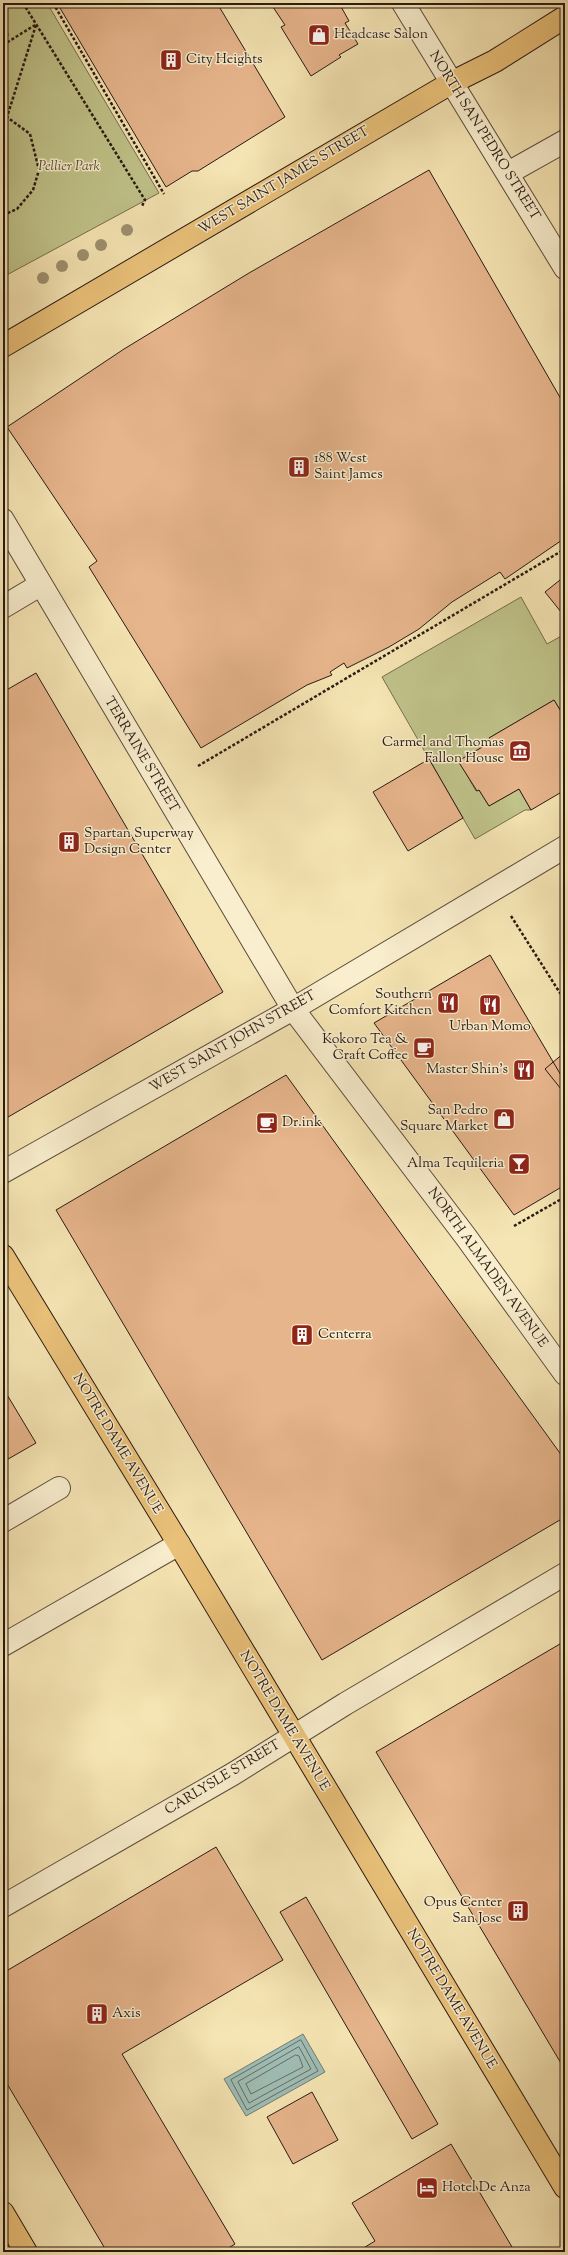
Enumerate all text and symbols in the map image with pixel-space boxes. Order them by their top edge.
shop icon: Headcase Salon [306,22,332,48]
place label: Headcase Salon [334,25,428,45]
building icon: City Heights [158,47,184,73]
street label: NORTH SAN PEDRO STREET [424,47,545,225]
place label: City Heights [186,50,262,70]
street label: WEST SAINT JAMES STREET [195,122,373,240]
park label: Pellier Park [38,157,100,177]
place label: 188 West Saint James [314,449,383,485]
building icon: 188 West Saint James [286,454,312,480]
street label: TERRAINE STREET [98,693,184,817]
place label: Carmel and Thomas Fallon House [382,733,504,769]
museum icon: Carmel and Thomas Fallon House [507,738,533,764]
place label: Spartan Superway Design Center [84,824,194,860]
building icon: Spartan Superway Design Center [56,829,82,855]
place label: Southern Comfort Kitchen [329,985,432,1021]
street label: WEST SAINT JOHN STREET [146,986,320,1098]
restaurant icon: Southern Comfort Kitchen [435,990,461,1016]
restaurant icon: Urban Momo [477,992,503,1018]
place label: Urban Momo [449,1017,531,1037]
place label: Kokoro Tea & Craft Coffee [322,1030,409,1066]
cafe icon: Kokoro Tea & Craft Coffee [411,1035,437,1061]
restaurant icon: Master Shin's [511,1057,537,1083]
place label: Master Shin's [426,1060,508,1080]
place label: San Pedro Square Market [400,1101,488,1137]
shop icon: San Pedro Square Market [491,1106,517,1132]
cafe icon: Dr.ink [254,1110,280,1136]
place label: Dr.ink [282,1113,322,1133]
bar icon: Alma Tequileria [506,1151,532,1177]
place label: Alma Tequileria [407,1154,505,1174]
street label: NORTH ALMADEN AVENUE [422,1184,552,1353]
building icon: Centerra [289,1322,315,1348]
place label: Centerra [318,1325,372,1345]
street label: NOTRE DAME AVENUE [67,1370,167,1518]
street label: NOTRE DAME AVENUE [234,1647,334,1795]
street label: CARLYSLE STREET [161,1735,285,1821]
place label: Opus Center San Jose [424,1893,503,1929]
building icon: Opus Center San Jose [505,1898,531,1924]
street label: NOTRE DAME AVENUE [401,1925,501,2073]
building icon: Axis [84,2001,110,2027]
place label: Axis [112,2004,141,2024]
hotel icon: Hotel De Anza [414,2175,440,2201]
place label: Hotel De Anza [442,2178,531,2198]

